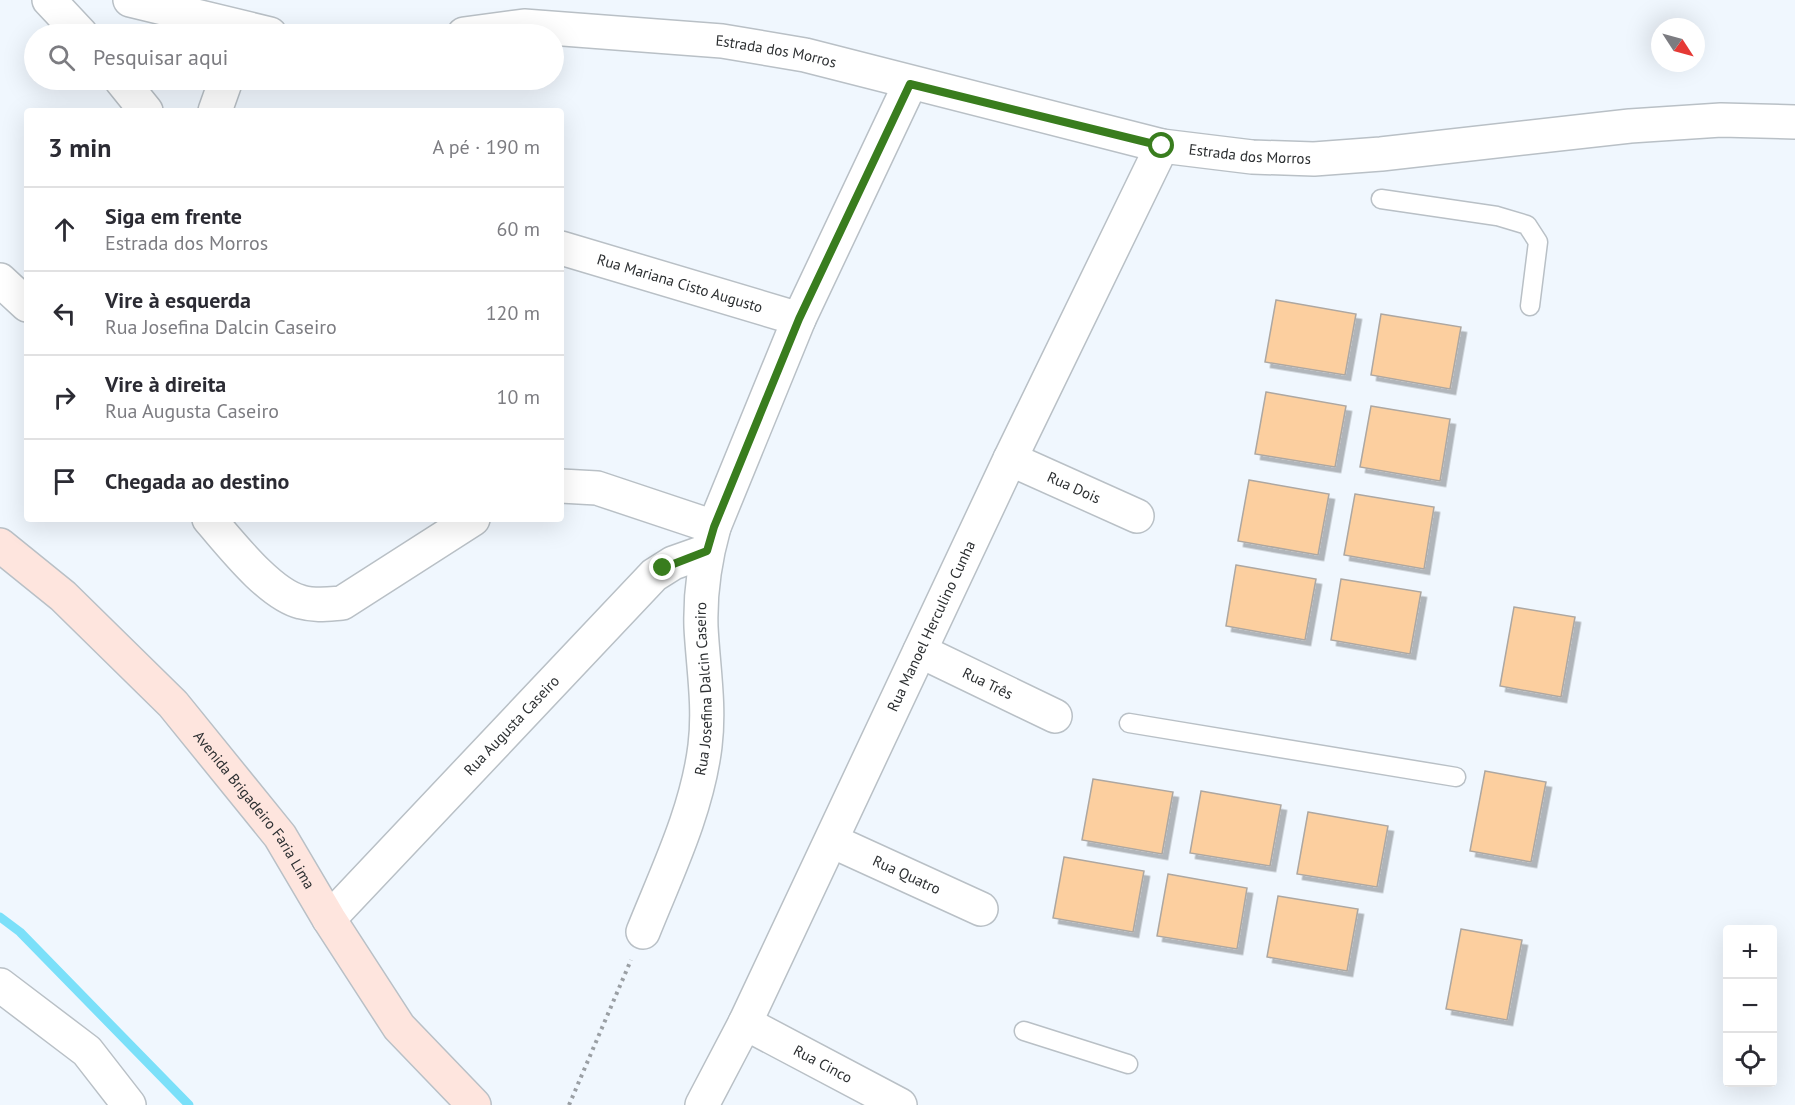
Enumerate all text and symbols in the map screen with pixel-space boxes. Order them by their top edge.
north arrow [1651,18,1705,72]
search box [24,24,564,90]
street label: Estrada dos Morros [715,31,838,72]
icon: search [45,41,78,74]
text: Pesquisar aqui [93,43,229,71]
text: 3 min [48,131,111,164]
route start [1148,132,1174,158]
text: A pé · 190 m [433,134,540,160]
street label: Estrada dos Morros [1188,139,1311,168]
text: Siga em frente [105,202,242,230]
icon: ahead [48,213,81,246]
text: 60 m [497,216,540,242]
text: Estrada dos Morros [105,230,268,256]
street label: Rua Mariana Cisto Augusto [595,249,765,317]
text: Vire à esquerda [105,286,251,314]
icon: left [48,297,81,330]
text: 120 m [486,300,540,326]
text: Rua Josefina Dalcin Caseiro [105,314,337,340]
text: Vire à direita [105,370,226,398]
icon: right [48,381,81,414]
text: 10 m [497,384,540,410]
text: Rua Augusta Caseiro [105,398,279,424]
icon: arrive [48,465,81,498]
text: Chegada ao destino [105,467,289,495]
street label: Rua Dois [1044,467,1104,507]
street label: Rua Manoel Herculino Cunha [883,537,979,715]
route end [649,554,675,580]
street label: Rua Josefina Dalcin Caseiro [690,602,716,777]
street label: Rua Três [959,663,1016,703]
street label: Rua Augusta Caseiro [460,671,563,779]
street label: Avenida Brigadeiro Faria Lima [190,727,319,892]
street label: Rua Quatro [870,851,944,898]
map controls [1723,925,1777,1087]
button: + [1723,925,1777,979]
button: − [1723,979,1777,1033]
button: locate [1723,1033,1777,1087]
street label: Rua Cinco [790,1040,856,1087]

